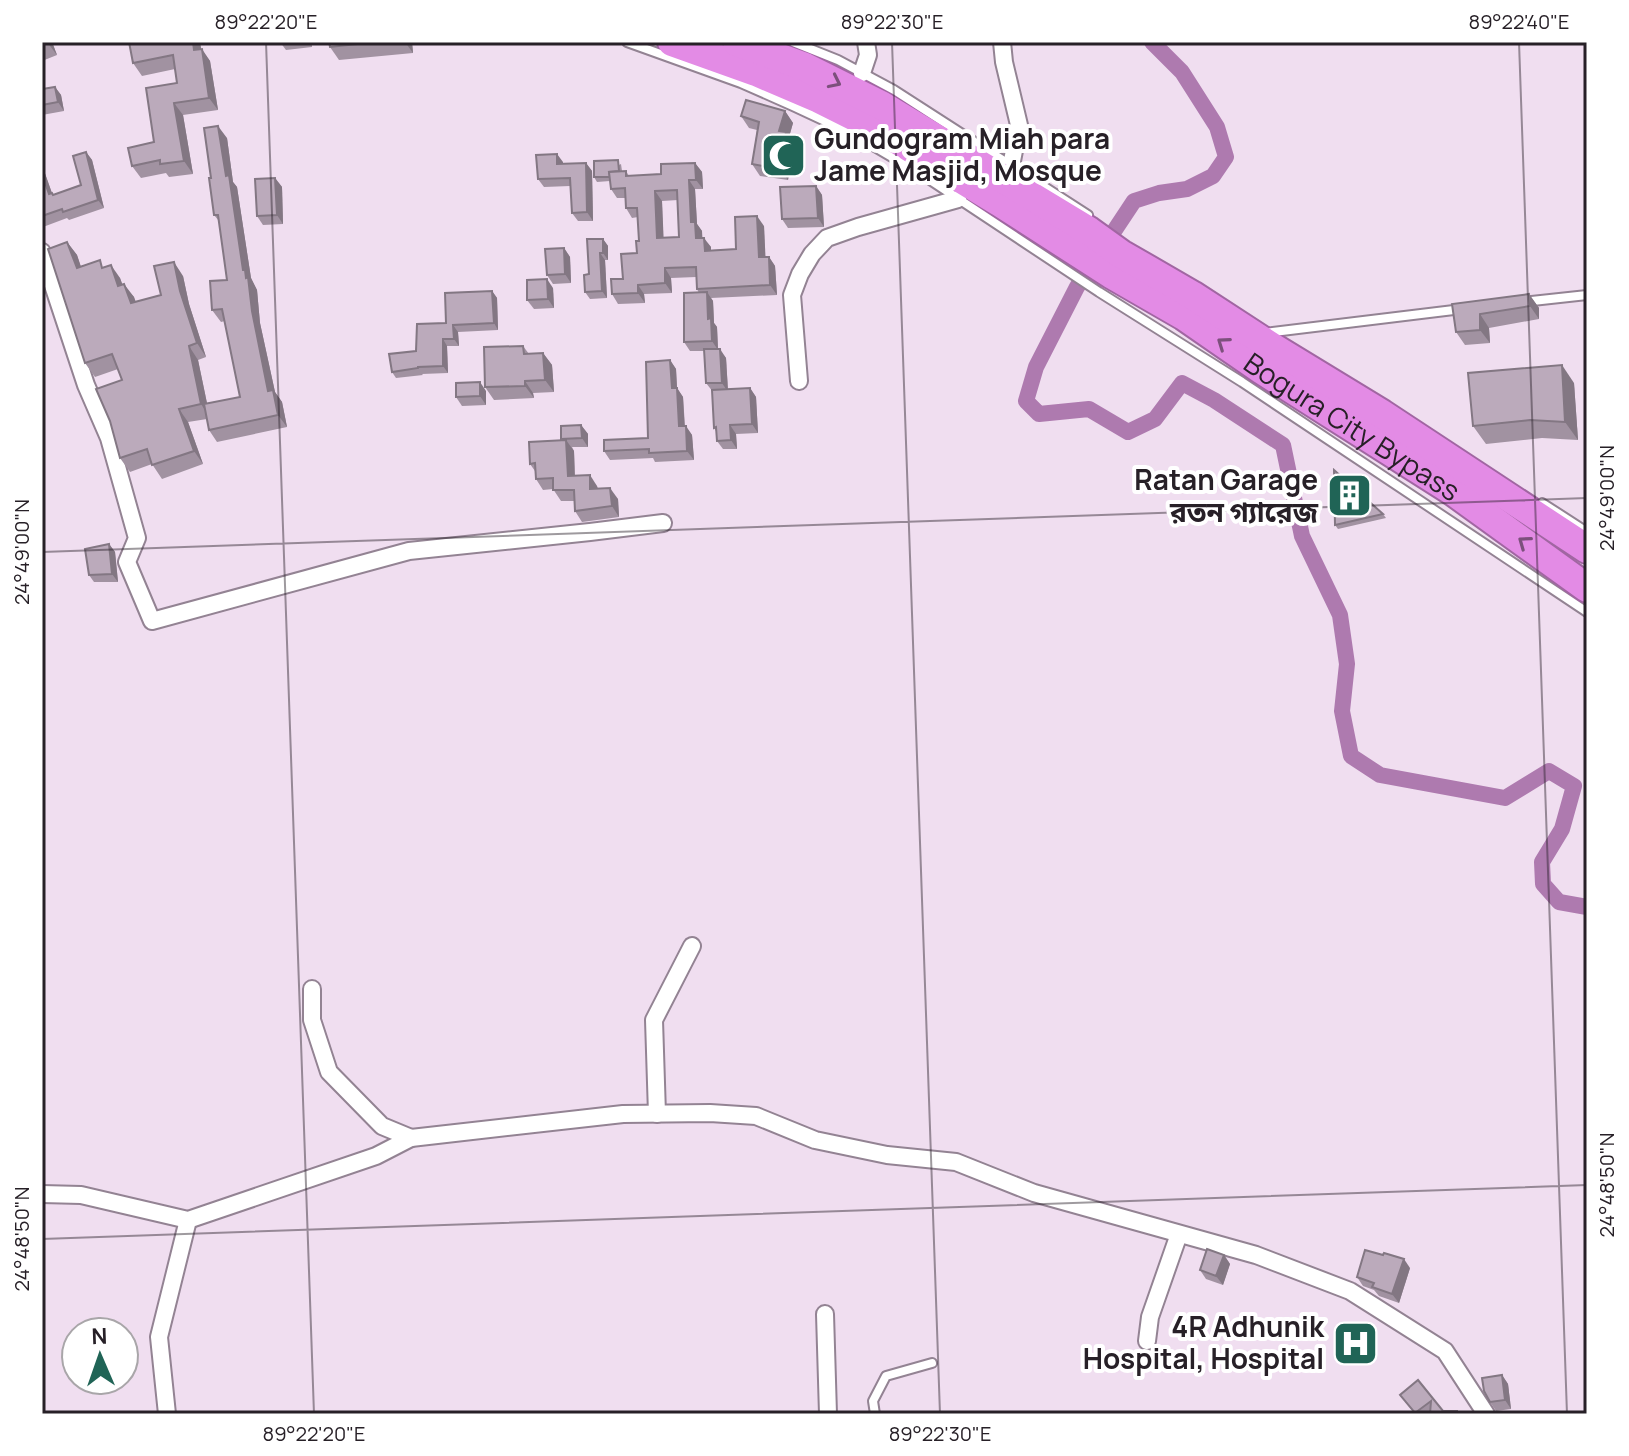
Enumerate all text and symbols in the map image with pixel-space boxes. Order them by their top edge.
text: 89°22'20"E [215,8,317,35]
text: 89°22'30"E [841,8,943,35]
text: 89°22'40"E [1469,8,1569,35]
one-way arrow [827,73,842,88]
place label: Gundogram Miah para Jame Masjid, Mosque [814,119,1110,189]
mosque icon: Gundogram Miah para Jame Masjid, Mosque [759,131,807,179]
one-way arrow [1218,338,1232,353]
street label: Bogura City Bypass [1237,343,1468,509]
text: 24°49'00"N [1593,445,1620,551]
place label: Ratan Garage রতন গ্যারেজ [1134,460,1319,530]
building icon: Ratan Garage রতন গ্যারেজ [1325,472,1373,520]
text: 24°49'00"N [8,499,35,605]
one-way arrow [1518,538,1533,552]
text: 24°48'50"N [1593,1133,1620,1237]
text: 24°48'50"N [8,1187,35,1291]
place label: 4R Adhunik Hospital, Hospital [1083,1307,1325,1377]
north arrow [60,1316,140,1396]
hospital icon: 4R Adhunik Hospital, Hospital [1331,1319,1379,1367]
text: N [91,1321,108,1351]
text: 89°22'20"E [263,1420,365,1447]
text: 89°22'30"E [889,1420,991,1447]

